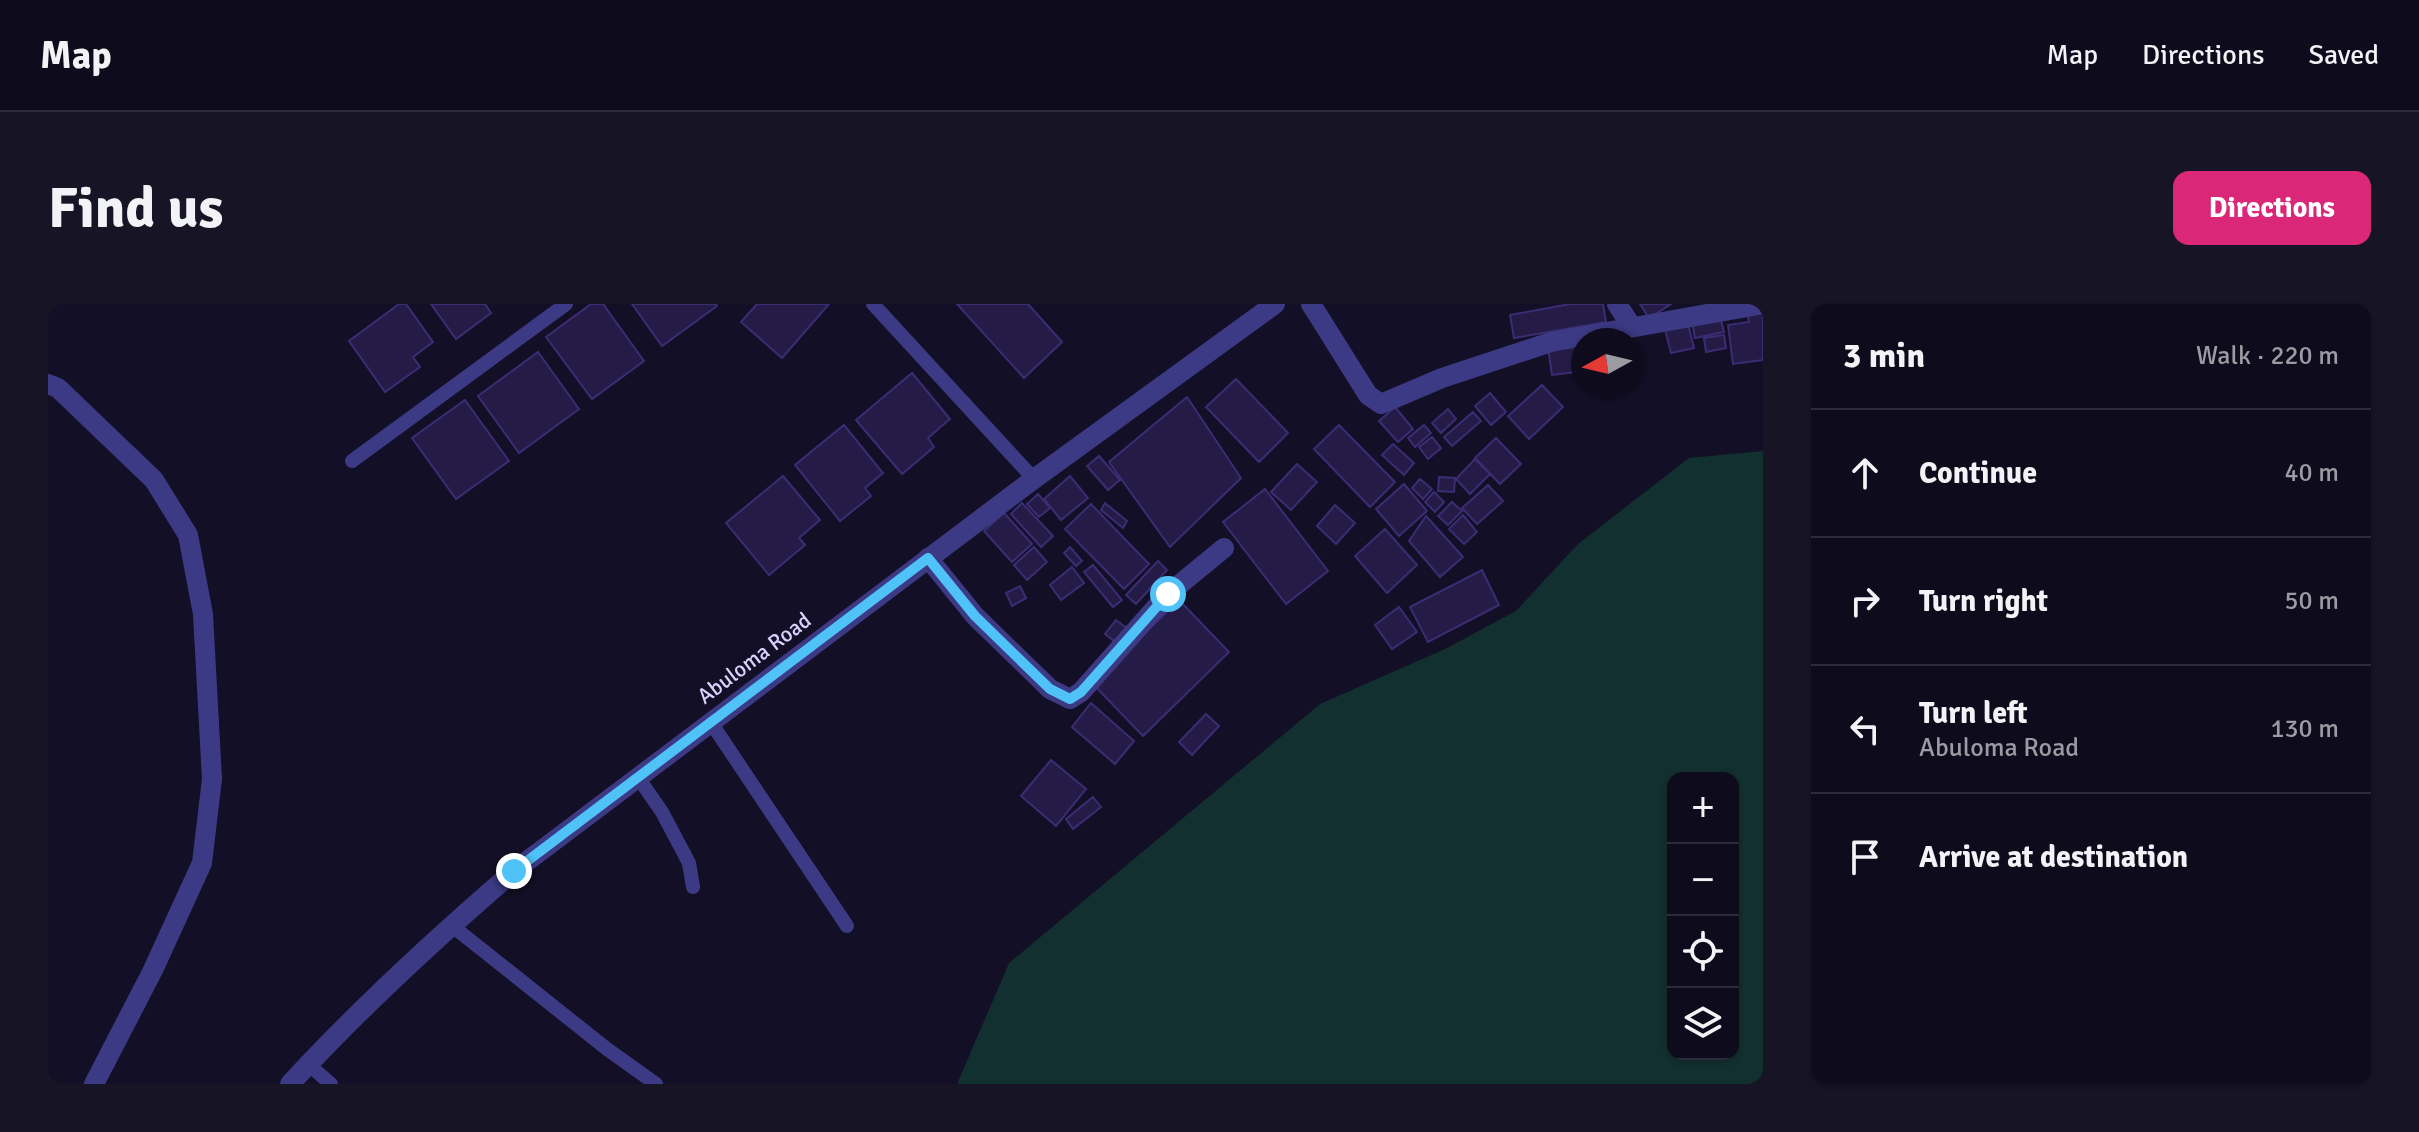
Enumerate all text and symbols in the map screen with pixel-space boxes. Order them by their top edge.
text: Map [40,32,112,79]
text: Map [2046,38,2098,72]
text: Directions [2142,38,2264,72]
text: Saved [2308,38,2379,72]
button: Directions [2173,171,2371,245]
text: Find us [48,174,223,243]
north arrow [1571,328,1643,400]
text: 3 min [1843,335,1925,377]
text: Walk · 220 m [2196,340,2339,372]
icon: ahead [1843,451,1887,495]
text: Continue [1919,455,2037,492]
text: 40 m [2284,457,2339,489]
route start [1150,576,1186,612]
icon: right [1843,579,1887,623]
text: Turn right [1919,583,2048,620]
text: 50 m [2284,585,2339,617]
street label: Abuloma Road [692,606,816,710]
text: Turn left [1919,695,2028,732]
icon: left [1843,707,1887,751]
text: 130 m [2270,713,2339,745]
text: Abuloma Road [1919,732,2079,764]
map controls [1667,772,1739,1060]
button: + [1667,772,1739,844]
icon: arrive [1843,835,1887,879]
text: Arrive at destination [1919,839,2188,876]
button: − [1667,844,1739,916]
route end [496,853,532,889]
button: locate [1667,916,1739,988]
button: layers [1667,988,1739,1060]

